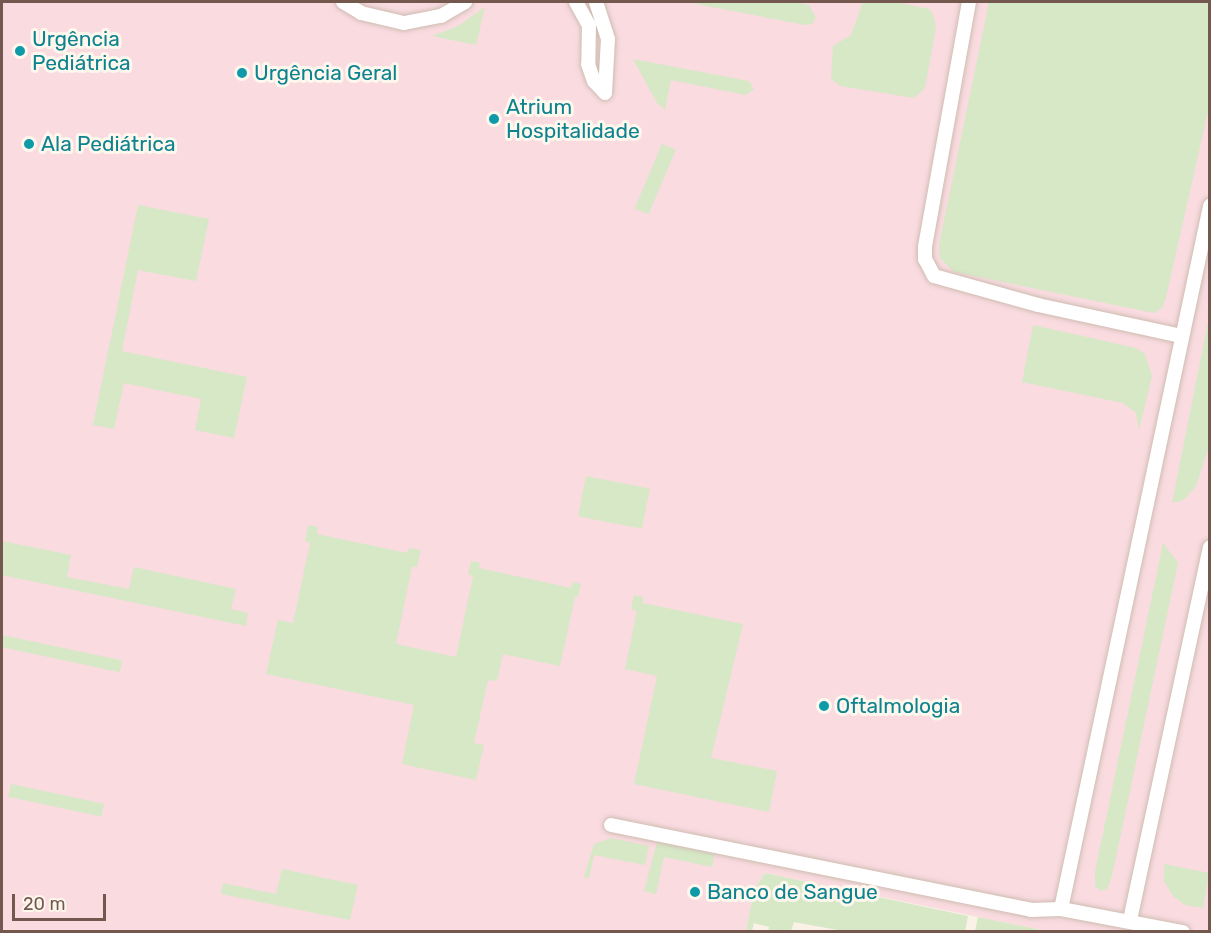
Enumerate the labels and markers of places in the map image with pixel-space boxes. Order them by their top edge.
place label: Urgência Pediátrica [32,26,131,76]
marker: Urgência Pediátrica [13,44,27,58]
place label: Urgência Geral [254,60,397,86]
marker: Urgência Geral [235,66,249,80]
place label: Atrium Hospitalidade [506,94,640,144]
marker: Atrium Hospitalidade [487,112,501,126]
place label: Ala Pediátrica [41,131,176,157]
marker: Ala Pediátrica [22,137,36,151]
place label: Oftalmologia [836,693,960,719]
marker: Oftalmologia [817,699,831,713]
place label: Banco de Sangue [707,879,878,905]
marker: Banco de Sangue [688,885,702,899]

